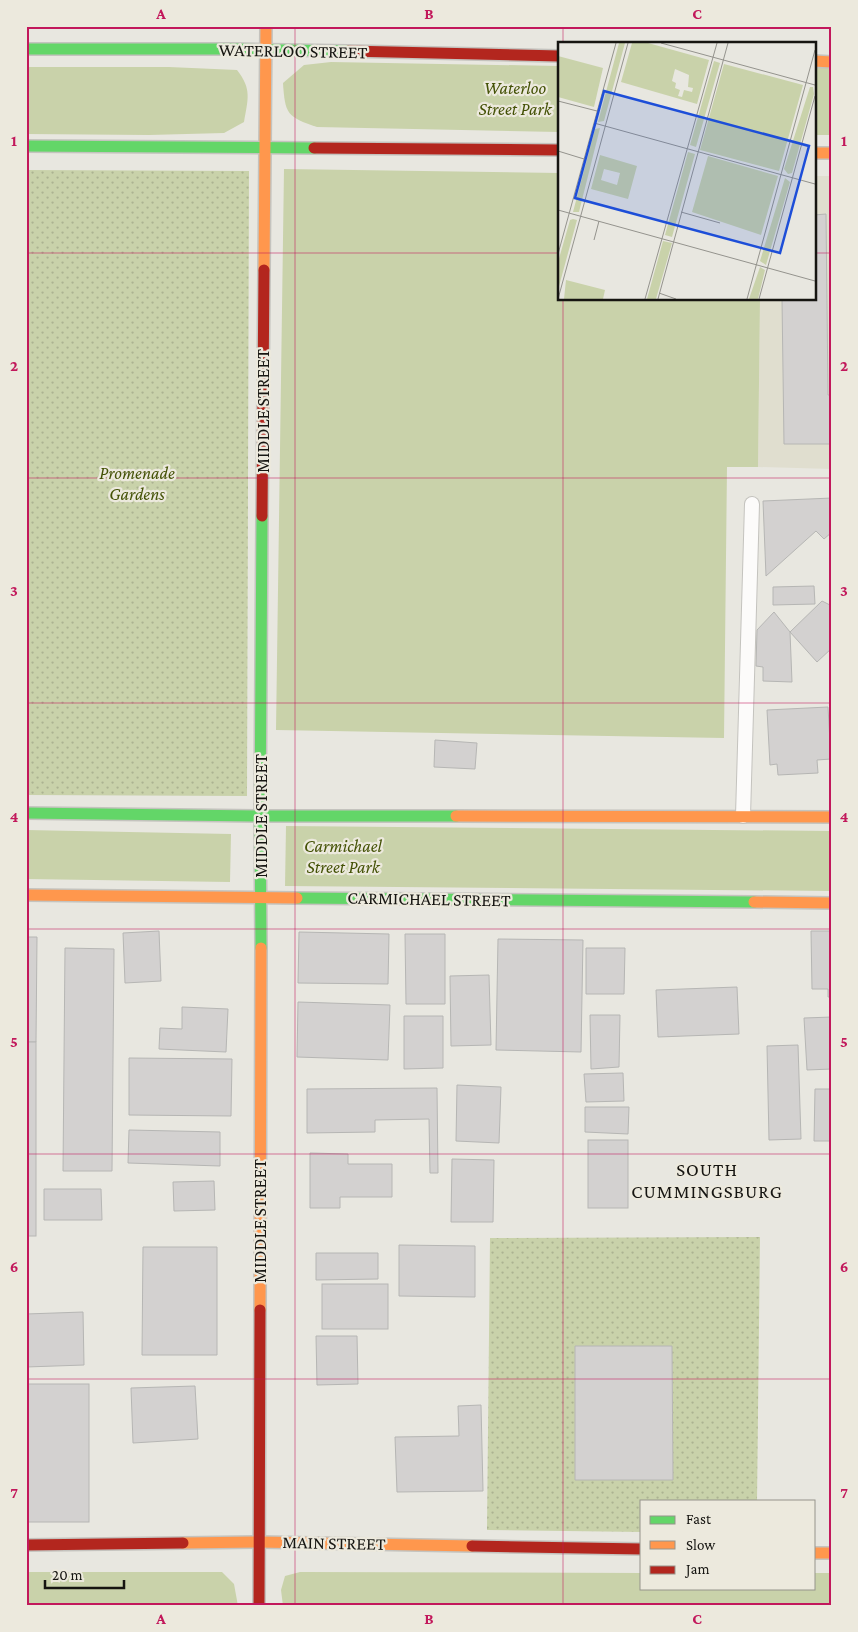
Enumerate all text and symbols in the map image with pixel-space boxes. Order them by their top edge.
text: A [155,5,166,22]
text: B [424,5,434,22]
text: C [692,5,702,22]
street label: WATERLOO STREET [218,40,368,62]
inset map [558,42,816,300]
park label: Waterloo Street Park [478,78,553,119]
text: 1 [11,132,17,149]
text: 1 [841,132,847,149]
street label: MIDDLE STREET [253,349,273,473]
text: 2 [10,357,18,374]
text: 2 [840,357,848,374]
park label: Promenade Gardens [99,463,175,504]
text: 3 [10,582,18,599]
text: 3 [840,582,848,599]
street label: MIDDLE STREET [251,754,271,878]
text: 4 [10,808,19,825]
text: 4 [840,808,849,825]
park label: Carmichael Street Park [304,836,383,877]
street label: CARMICHAEL STREET [347,888,511,910]
text: 5 [10,1033,18,1050]
text: 5 [840,1033,848,1050]
street label: MIDDLE STREET [250,1159,270,1283]
district label: SOUTH CUMMINGSBURG [631,1159,783,1202]
text: 6 [10,1258,18,1275]
text: 6 [840,1258,848,1275]
text: 7 [10,1484,18,1501]
text: 7 [840,1484,848,1501]
legend [640,1500,816,1590]
text: Fast [686,1511,712,1527]
street label: MAIN STREET [282,1532,386,1554]
text: Slow [686,1537,716,1553]
scale bar [45,1557,124,1589]
text: Jam [684,1561,709,1578]
text: 20 m [52,1567,83,1583]
text: A [155,1610,166,1627]
text: B [424,1610,434,1627]
text: C [692,1610,702,1627]

